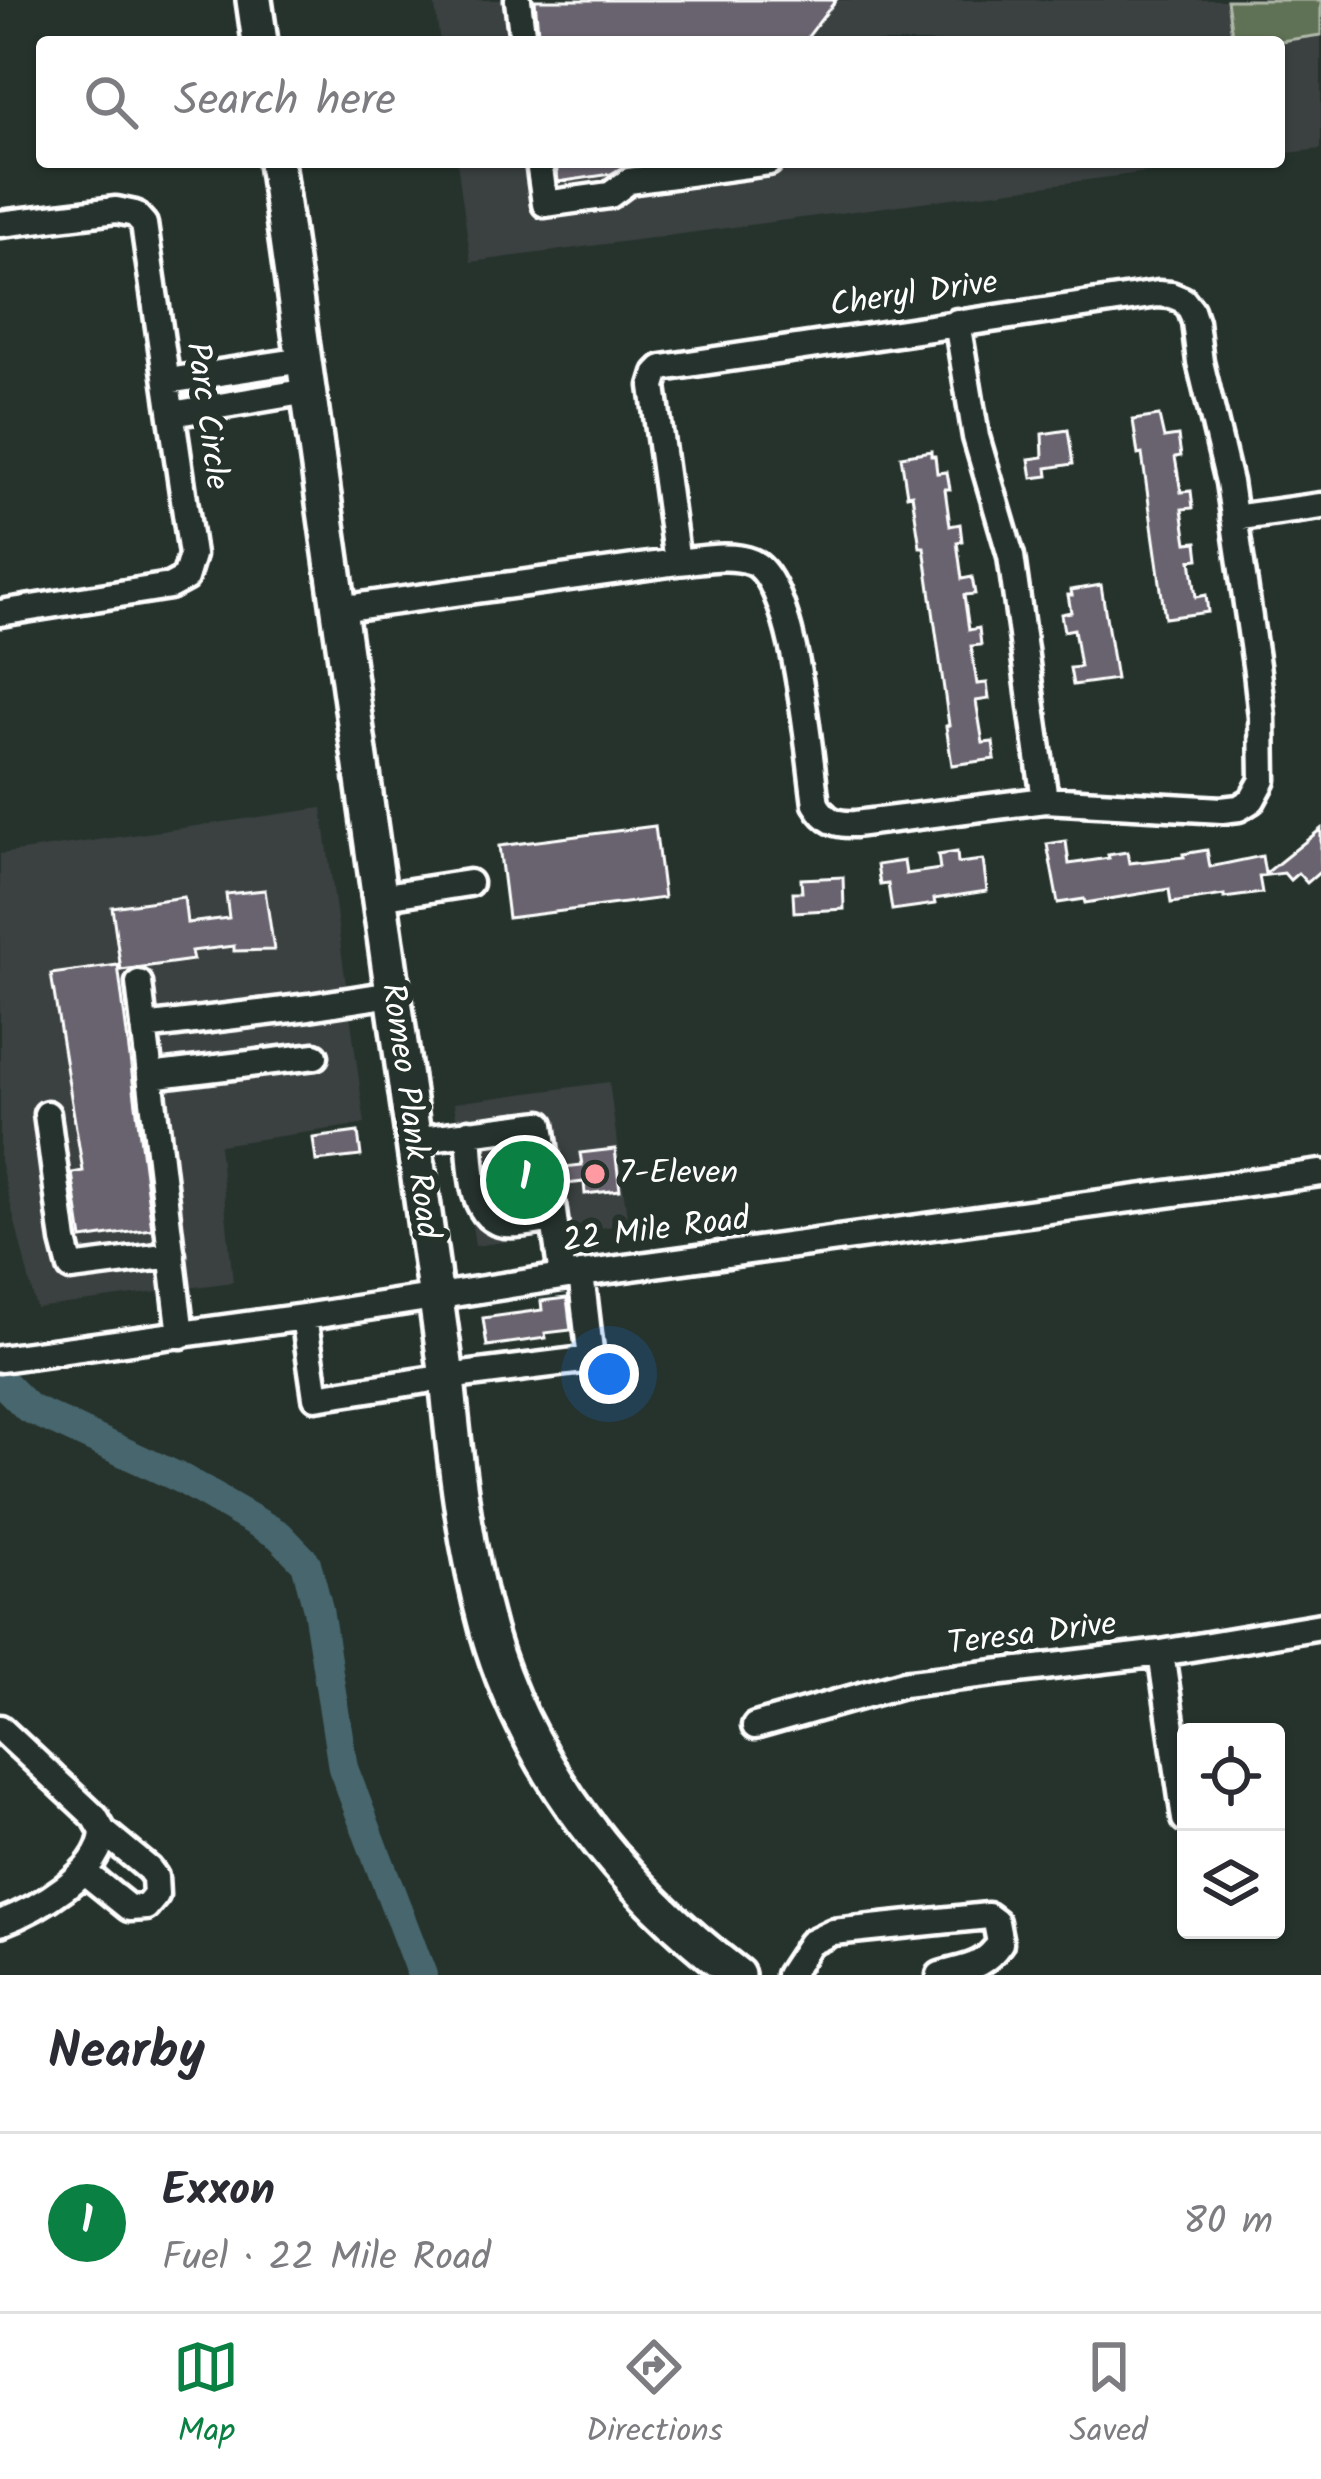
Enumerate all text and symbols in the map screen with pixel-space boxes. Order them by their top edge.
search box [36,36,1285,168]
text: Search here [174,66,396,138]
icon: search [78,69,144,135]
street label: Cheryl Drive [827,257,1001,333]
street label: Parc Circle [169,339,243,493]
street label: Romeo Plank Road [365,980,453,1244]
pin: 1 [486,1135,564,1225]
place label: 7-Eleven [619,1148,738,1201]
marker: 7-Eleven [582,1161,608,1187]
street label: 22 Mile Road [560,1193,754,1269]
your location [579,1344,639,1404]
street label: Teresa Drive [944,1598,1120,1672]
map controls [1177,1723,1285,1939]
button: locate [1177,1723,1285,1831]
button: layers [1177,1831,1285,1939]
text: Nearby [48,2013,205,2094]
text: Exxon [162,2156,275,2228]
text: 1 [81,2192,93,2254]
text: 80 m [1183,2192,1273,2254]
text: Fuel · 22 Mile Road [162,2228,491,2290]
tab: Map [173,2334,239,2459]
tab: Directions [586,2334,723,2459]
tab: Saved [1069,2334,1148,2459]

